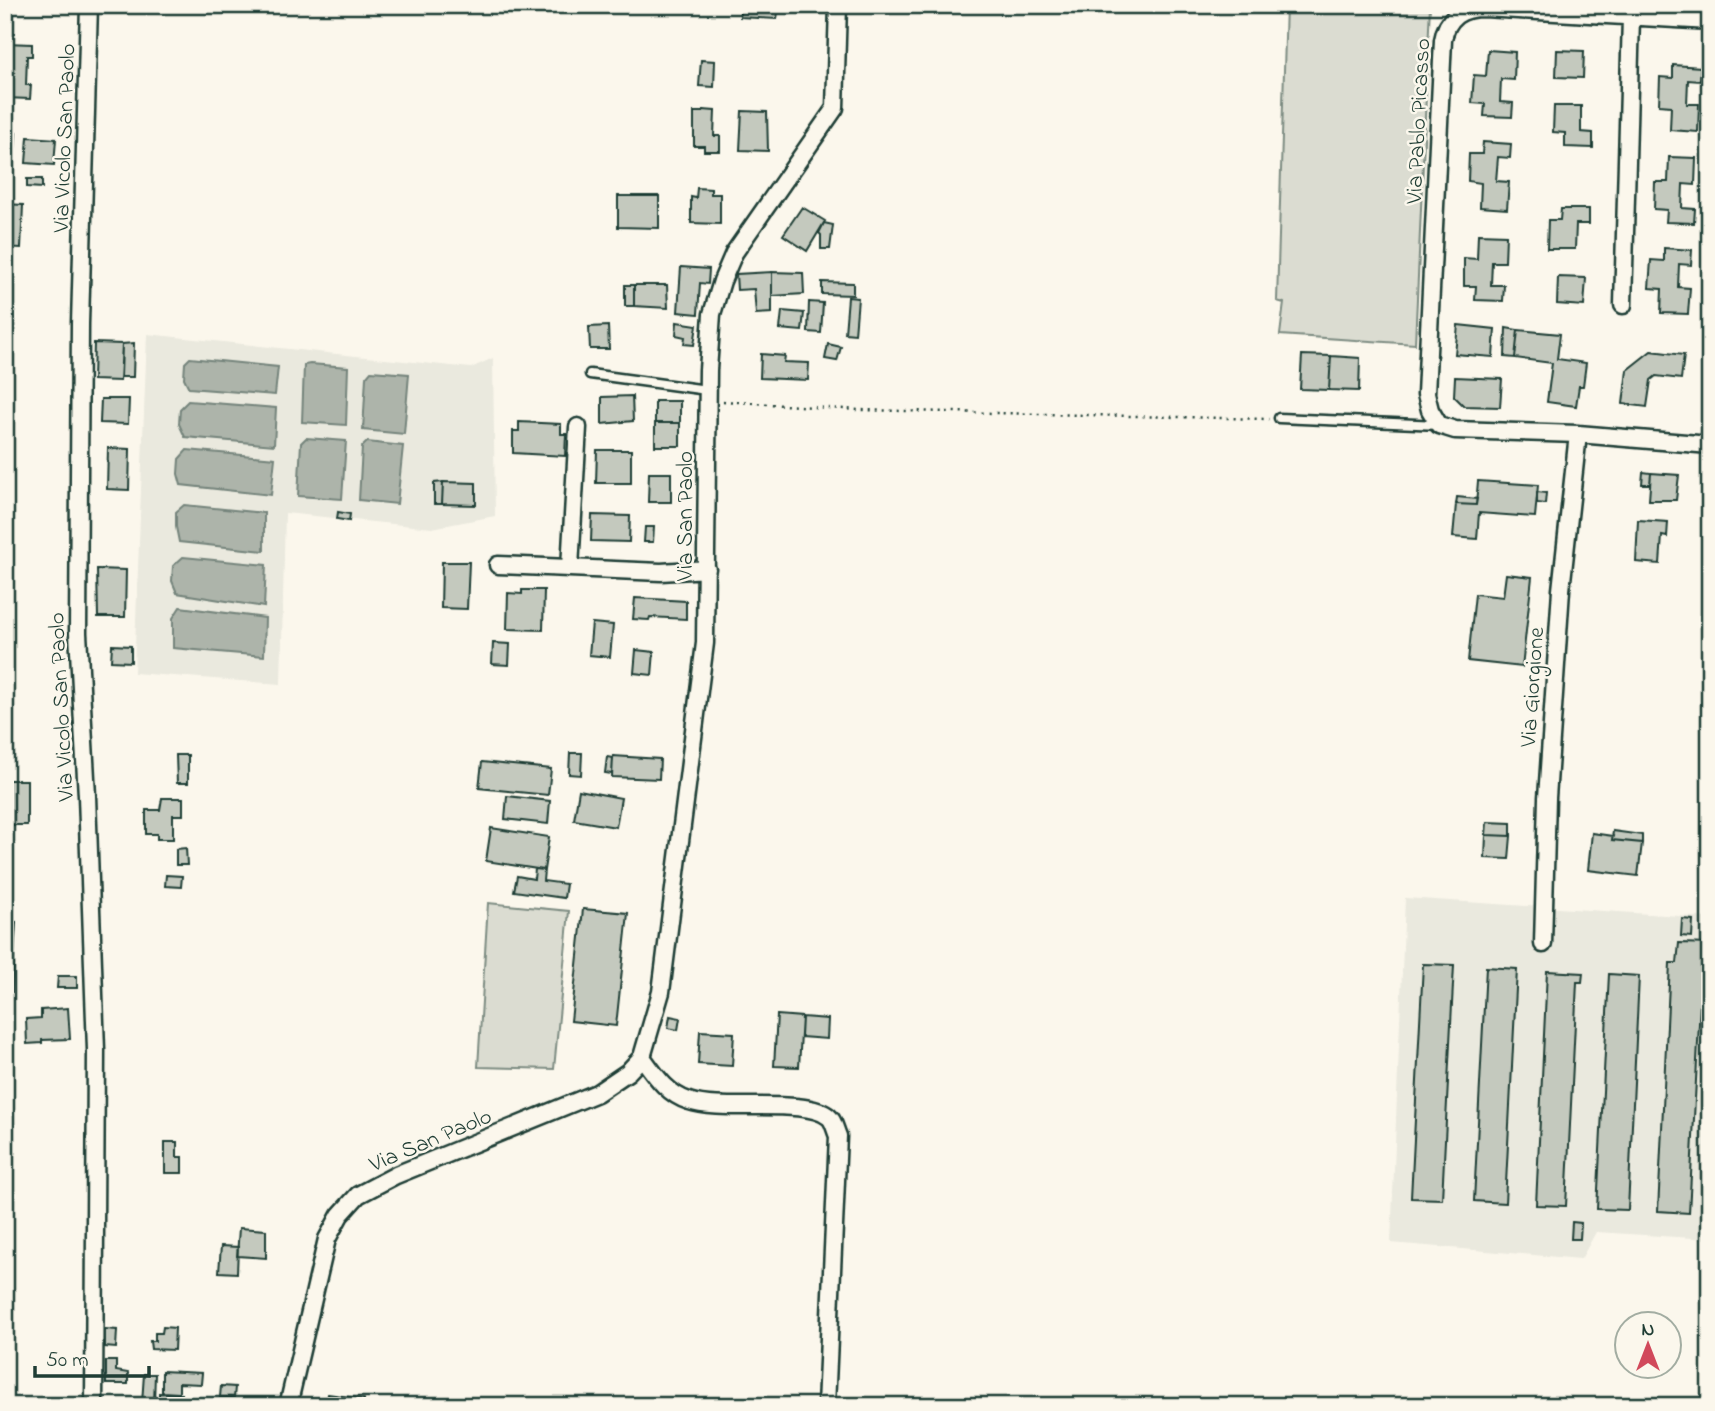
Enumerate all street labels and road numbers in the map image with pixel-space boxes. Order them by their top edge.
street label: Via Pablo Picasso [1399,37,1440,206]
street label: Via Vicolo San Paolo [46,43,85,234]
street label: Via San Paolo [670,451,703,582]
street label: Via Vicolo San Paolo [41,612,84,803]
street label: Via Giorgione [1513,625,1555,749]
street label: Via San Paolo [364,1101,497,1182]

